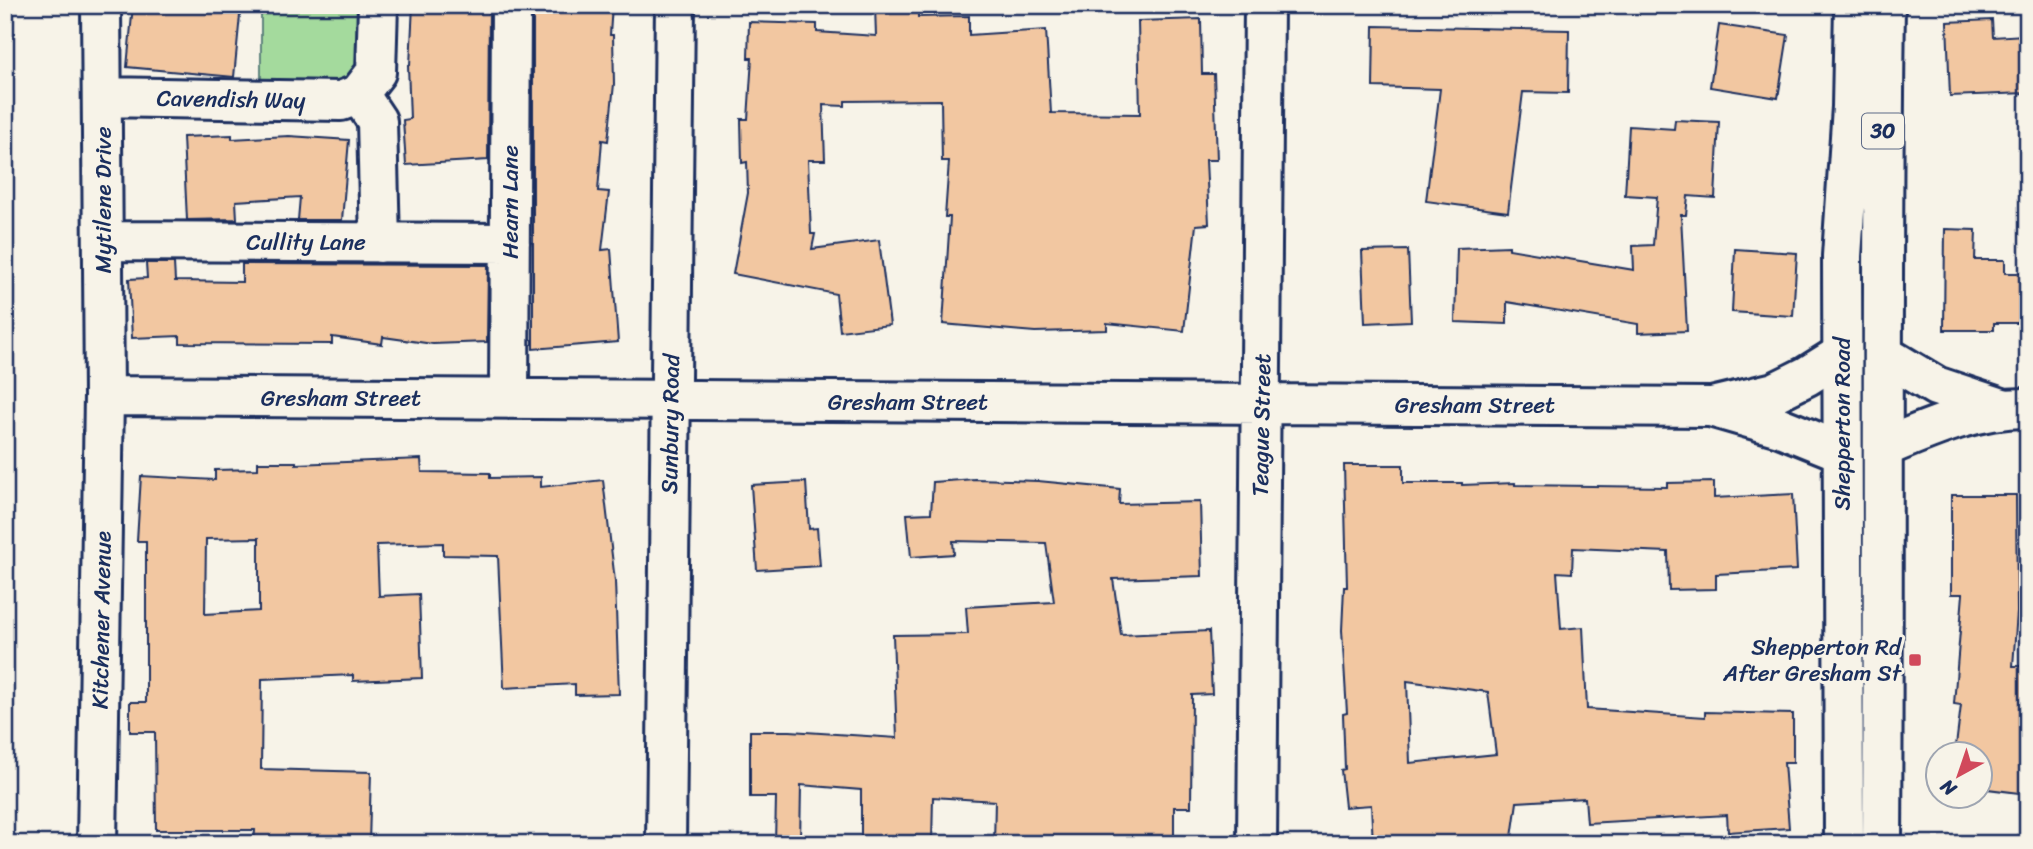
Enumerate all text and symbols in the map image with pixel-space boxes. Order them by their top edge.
street label: Cavendish Way [156,78,306,121]
road number: 30 [1862,114,1904,148]
street label: Mytilene Drive [83,126,124,274]
street label: Hearn Lane [490,145,531,259]
street label: Cullity Lane [246,222,366,263]
street label: Shepperton Road [1822,336,1863,511]
street label: Sunbury Road [649,352,692,494]
street label: Teague Street [1240,353,1283,497]
street label: Gresham Street [261,378,421,419]
street label: Gresham Street [828,382,988,423]
street label: Gresham Street [1395,385,1555,426]
street label: Kitchener Avenue [79,531,124,709]
place label: Shepperton Rd After Gresham St [1722,627,1903,694]
marker: Shepperton Rd After Gresham St [1907,652,1923,668]
north arrow [1924,740,1994,810]
text: N [1932,770,1965,805]

